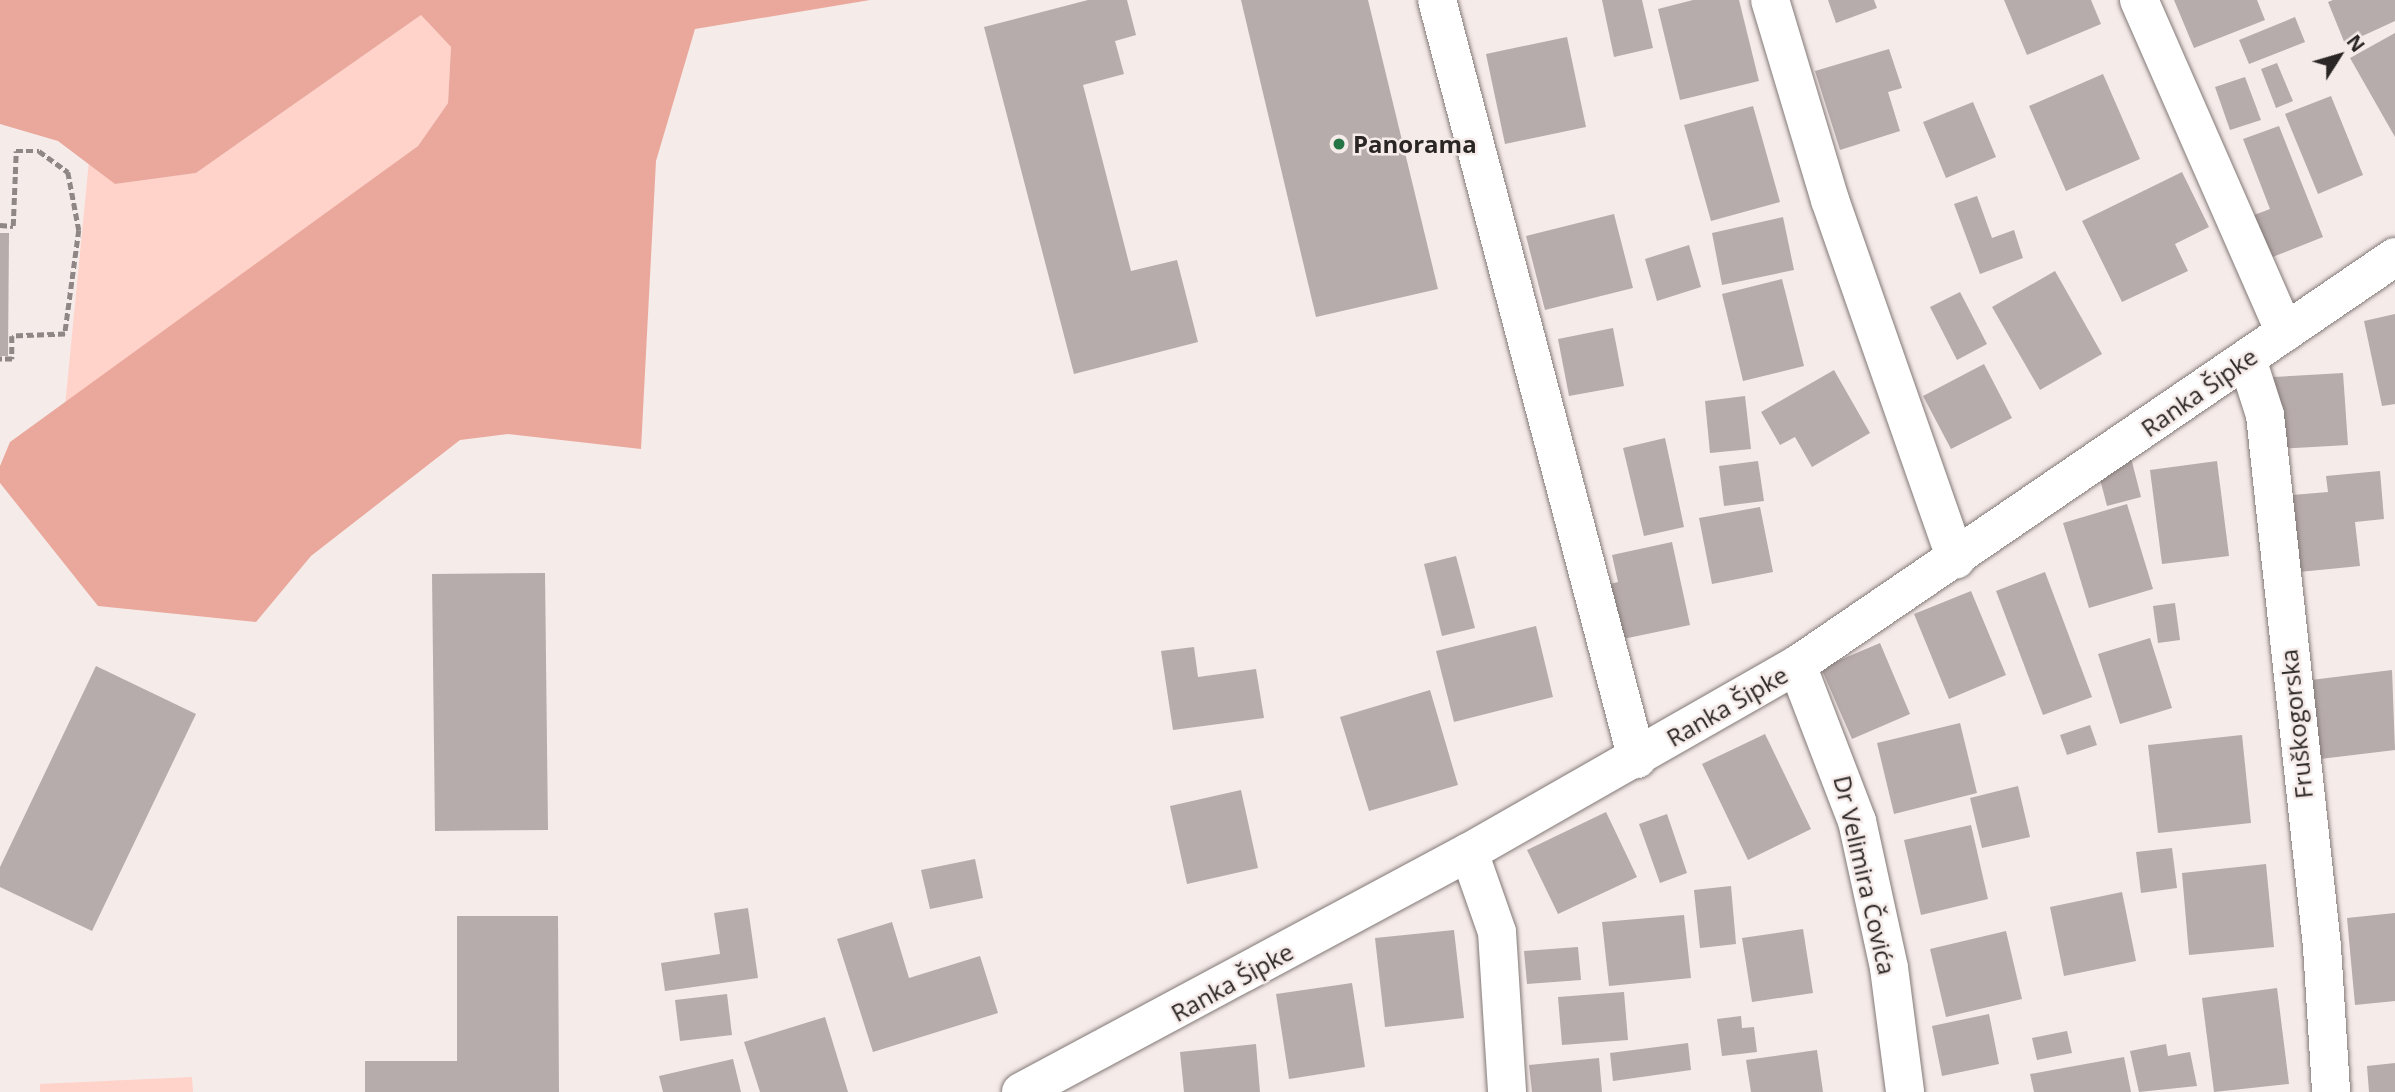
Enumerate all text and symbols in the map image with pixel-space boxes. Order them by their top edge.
north arrow [2304,21,2374,91]
text: N [2341,29,2371,57]
place label: Panorama [1353,130,1477,158]
marker: Panorama [1331,136,1347,152]
street label: Ranka Šipke [2135,341,2263,443]
street label: Fruškogorska [2274,648,2318,800]
street label: Ranka Šipke [1661,660,1793,752]
street label: Dr Velimira Čovića [1828,773,1902,977]
street label: Ranka Šipke [1166,937,1298,1027]

